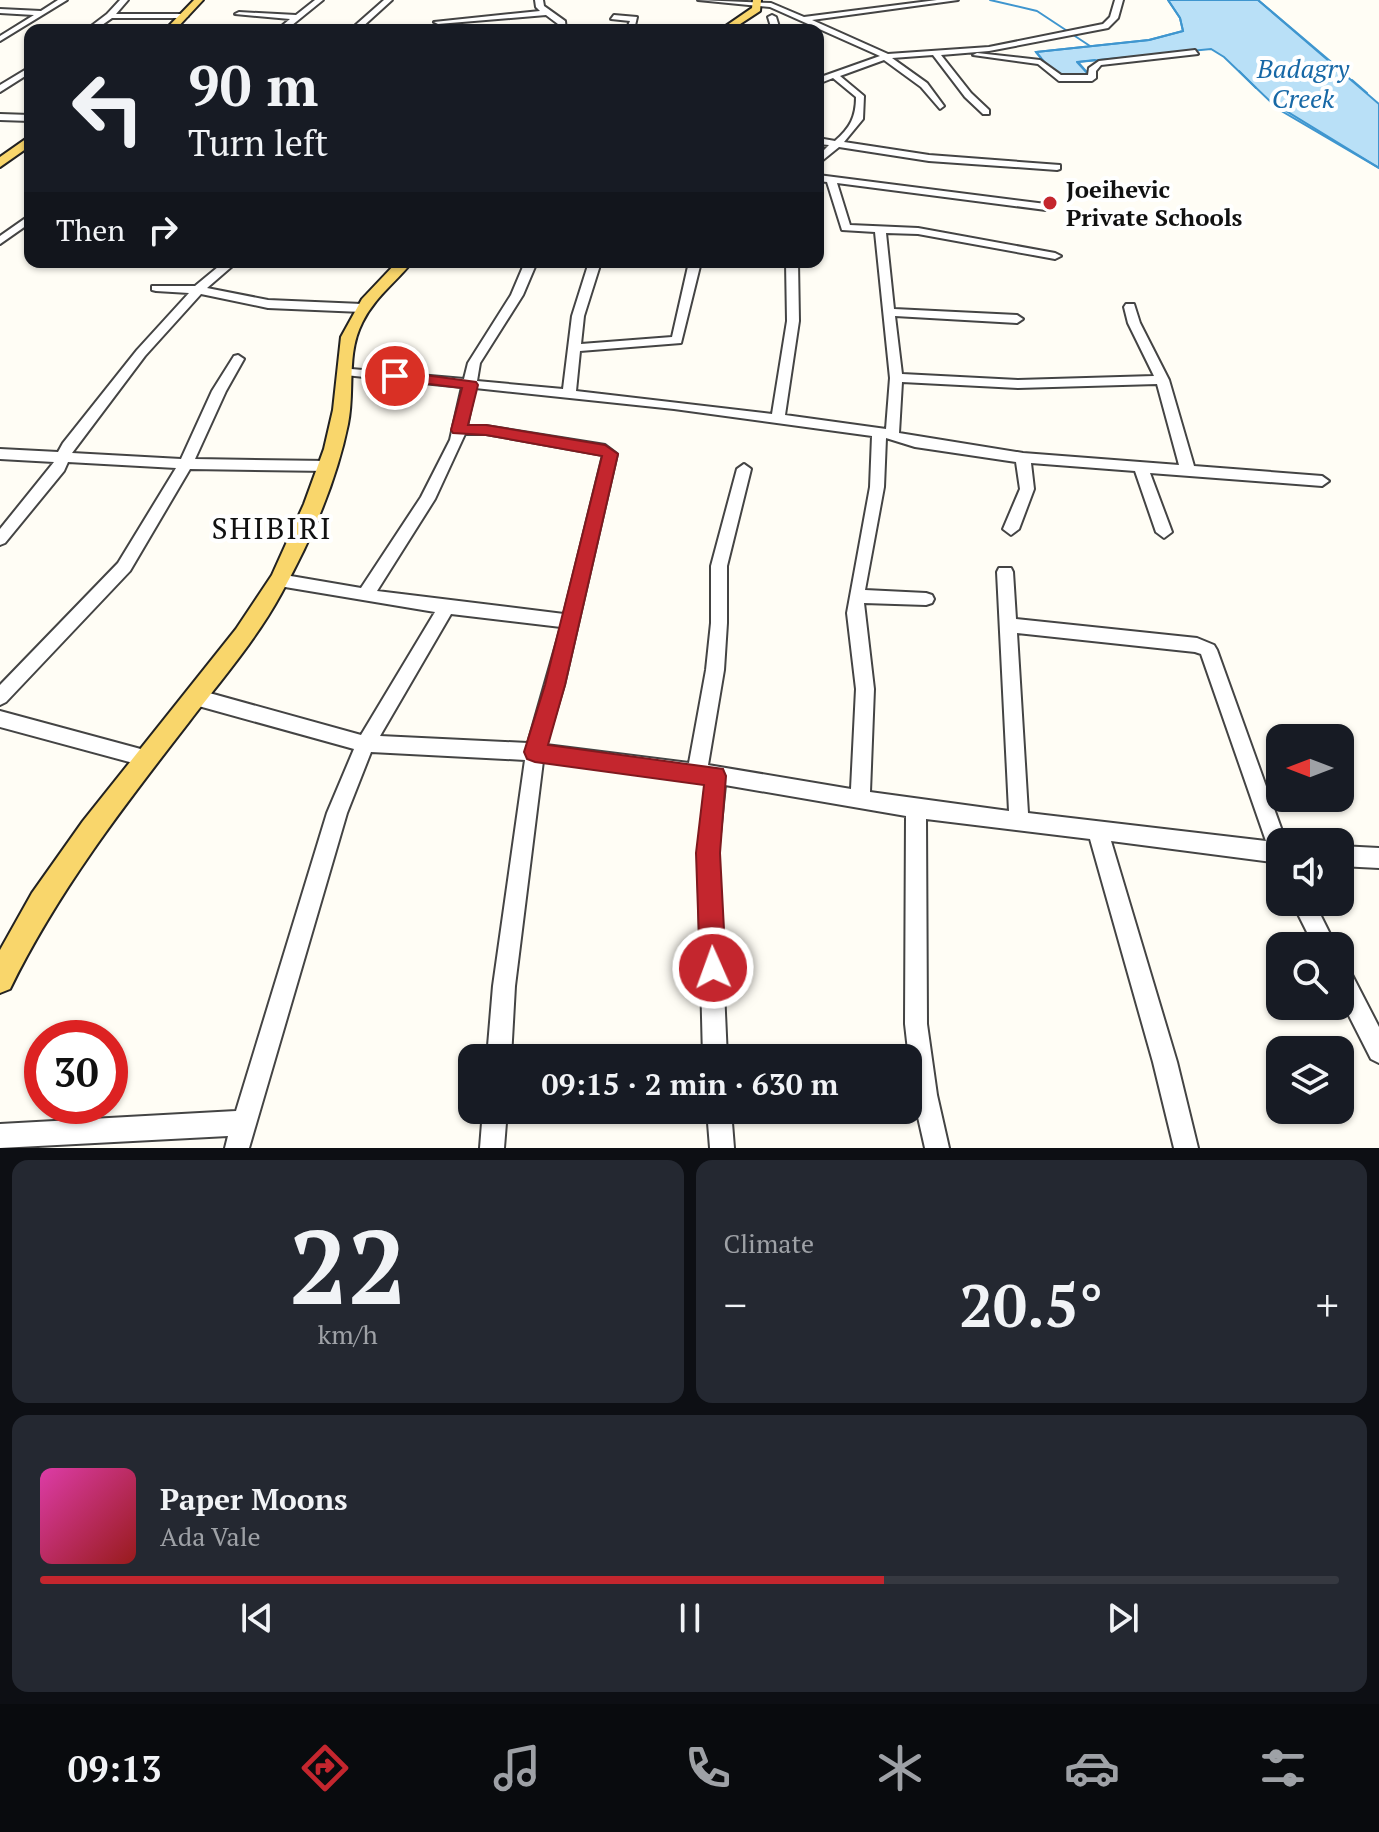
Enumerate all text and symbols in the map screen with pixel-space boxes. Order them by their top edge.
text: 90 m [188,48,318,122]
water label: Badagry Creek [1256,51,1350,115]
icon: left [56,56,160,160]
text: Turn left [188,119,328,166]
place label: Joeihevic Private Schools [1066,173,1243,233]
marker: Joeihevic Private Schools [1041,194,1059,212]
icon: right [141,208,185,252]
text: Then [56,210,125,250]
pin [361,342,429,410]
icon: arrive [373,354,417,398]
district label: SHIBIRI [211,508,333,548]
north arrow [1266,724,1354,812]
map controls [1266,724,1354,1124]
button: sound [1266,828,1354,916]
position arrow [671,926,755,1010]
button: search [1266,932,1354,1020]
speed limit sign: 30 [24,1020,128,1124]
button: layers [1266,1036,1354,1124]
text: 09:15 · 2 min · 630 m [542,1064,838,1104]
text: 22 [289,1196,407,1334]
text: Climate [724,1226,814,1260]
text: 20.5° [959,1265,1103,1344]
text: − [724,1275,747,1334]
text: + [1316,1275,1339,1334]
text: km/h [318,1317,378,1351]
text: Paper Moons [160,1479,348,1519]
text: Ada Vale [160,1519,261,1553]
icon: previous [235,1596,279,1640]
icon: pause [668,1596,712,1640]
icon: next [1101,1596,1145,1640]
icon: directions [297,1740,353,1796]
icon: music [489,1740,545,1796]
icon: phone [680,1740,736,1796]
icon: climate [872,1740,928,1796]
icon: car [1064,1740,1120,1796]
icon: filters [1255,1740,1311,1796]
text: 09:13 [68,1745,162,1792]

